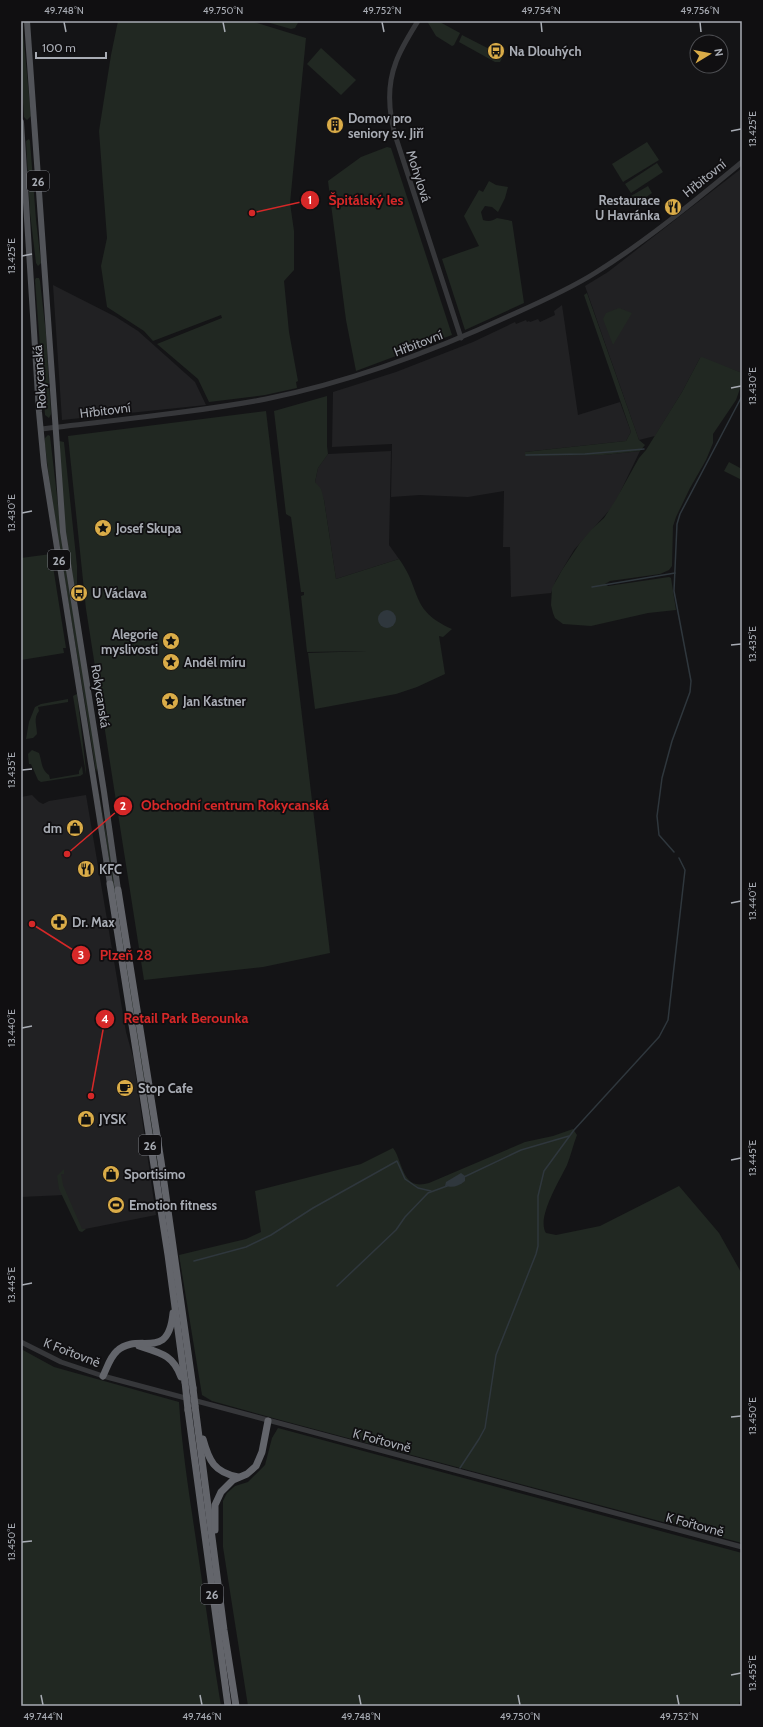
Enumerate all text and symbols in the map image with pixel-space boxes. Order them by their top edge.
text: 49.748°N [44,4,84,17]
text: 49.750°N [203,4,243,17]
text: 49.752°N [363,4,401,17]
text: 49.754°N [521,4,561,17]
text: 49.756°N [680,4,720,17]
scale bar [36,34,106,60]
north arrow [689,34,729,74]
text: 100 m [42,40,76,55]
bus stop icon: Na Dlouhých [486,41,506,61]
place label: Na Dlouhých [509,43,582,59]
text: N [711,47,726,57]
place label: Domov pro seniory sv. Jiří [348,110,424,141]
text: 13.425°E [746,111,759,147]
building icon: Domov pro seniory sv. Jiří [325,115,345,135]
street label: Mohylová [403,148,435,205]
street label: Hřbitovní [679,156,729,200]
road number: 26 [27,171,49,191]
callout: Špitálský les [300,187,411,213]
text: Špitálský les [329,191,404,209]
text: 1 [308,192,312,207]
place label: Restaurace U Havránka [595,192,661,223]
restaurant icon: Restaurace U Havránka [663,197,683,217]
text: 13.425°E [5,238,18,274]
street label: Hřbitovní [391,326,445,360]
street label: Rokycanská [29,344,49,409]
text: 13.430°E [746,367,759,405]
street label: Hřbitovní [79,399,132,421]
text: 13.430°E [5,494,18,532]
place icon: Josef Skupa [93,518,113,538]
place label: Josef Skupa [115,520,182,536]
road number: 26 [48,550,70,570]
bus stop icon: U Václava [69,583,89,603]
place label: U Václava [92,585,147,601]
place label: Alegorie myslivosti [101,626,158,657]
text: 13.435°E [746,626,759,662]
place icon: Alegorie myslivosti [161,631,181,651]
place icon: Anděl míru [161,652,181,672]
place label: Anděl míru [184,654,246,670]
street label: Rokycanská [88,663,114,730]
place icon: Jan Kastner [160,691,180,711]
place label: Jan Kastner [182,693,247,709]
text: 13.435°E [5,752,18,788]
callout: Obchodní centrum Rokycanská [113,793,337,819]
text: Obchodní centrum Rokycanská [141,796,329,814]
text: 2 [120,798,126,813]
shop icon: dm [65,818,85,838]
place label: dm [43,820,62,836]
restaurant icon: KFC [76,859,96,879]
place label: KFC [99,861,122,877]
text: 13.440°E [746,882,759,920]
pharmacy icon: Dr. Max [49,912,69,932]
place label: Dr. Max [72,914,115,930]
callout: Plzeň 28 [71,942,160,968]
text: Plzeň 28 [100,946,152,964]
text: 3 [78,947,84,962]
callout: Retail Park Berounka [95,1006,256,1032]
text: 13.440°E [5,1009,18,1047]
text: Retail Park Berounka [124,1009,249,1027]
text: 4 [101,1011,109,1026]
cafe icon: Stop Cafe [115,1078,135,1098]
place label: Stop Cafe [138,1080,193,1096]
shop icon: JYSK [76,1109,96,1129]
place label: JYSK [98,1111,127,1127]
road number: 26 [139,1135,161,1155]
text: 13.445°E [746,1139,759,1176]
shop icon: Sportisimo [101,1164,121,1184]
place label: Sportisimo [124,1166,186,1182]
sports icon: Emotion fitness [106,1195,126,1215]
place label: Emotion fitness [129,1197,218,1213]
text: 13.445°E [5,1266,18,1303]
street label: K Fořtovně [41,1334,103,1370]
text: 13.450°E [746,1397,759,1435]
street label: K Fořtovně [351,1425,413,1456]
street label: K Fořtovně [664,1509,726,1540]
text: 13.450°E [5,1523,18,1561]
road number: 26 [201,1584,223,1604]
text: 13.455°E [746,1655,759,1691]
text: 49.744°N [23,1710,63,1723]
text: 49.746°N [182,1710,222,1723]
text: 49.748°N [341,1710,381,1723]
text: 49.750°N [500,1710,540,1723]
text: 49.752°N [660,1710,698,1723]

